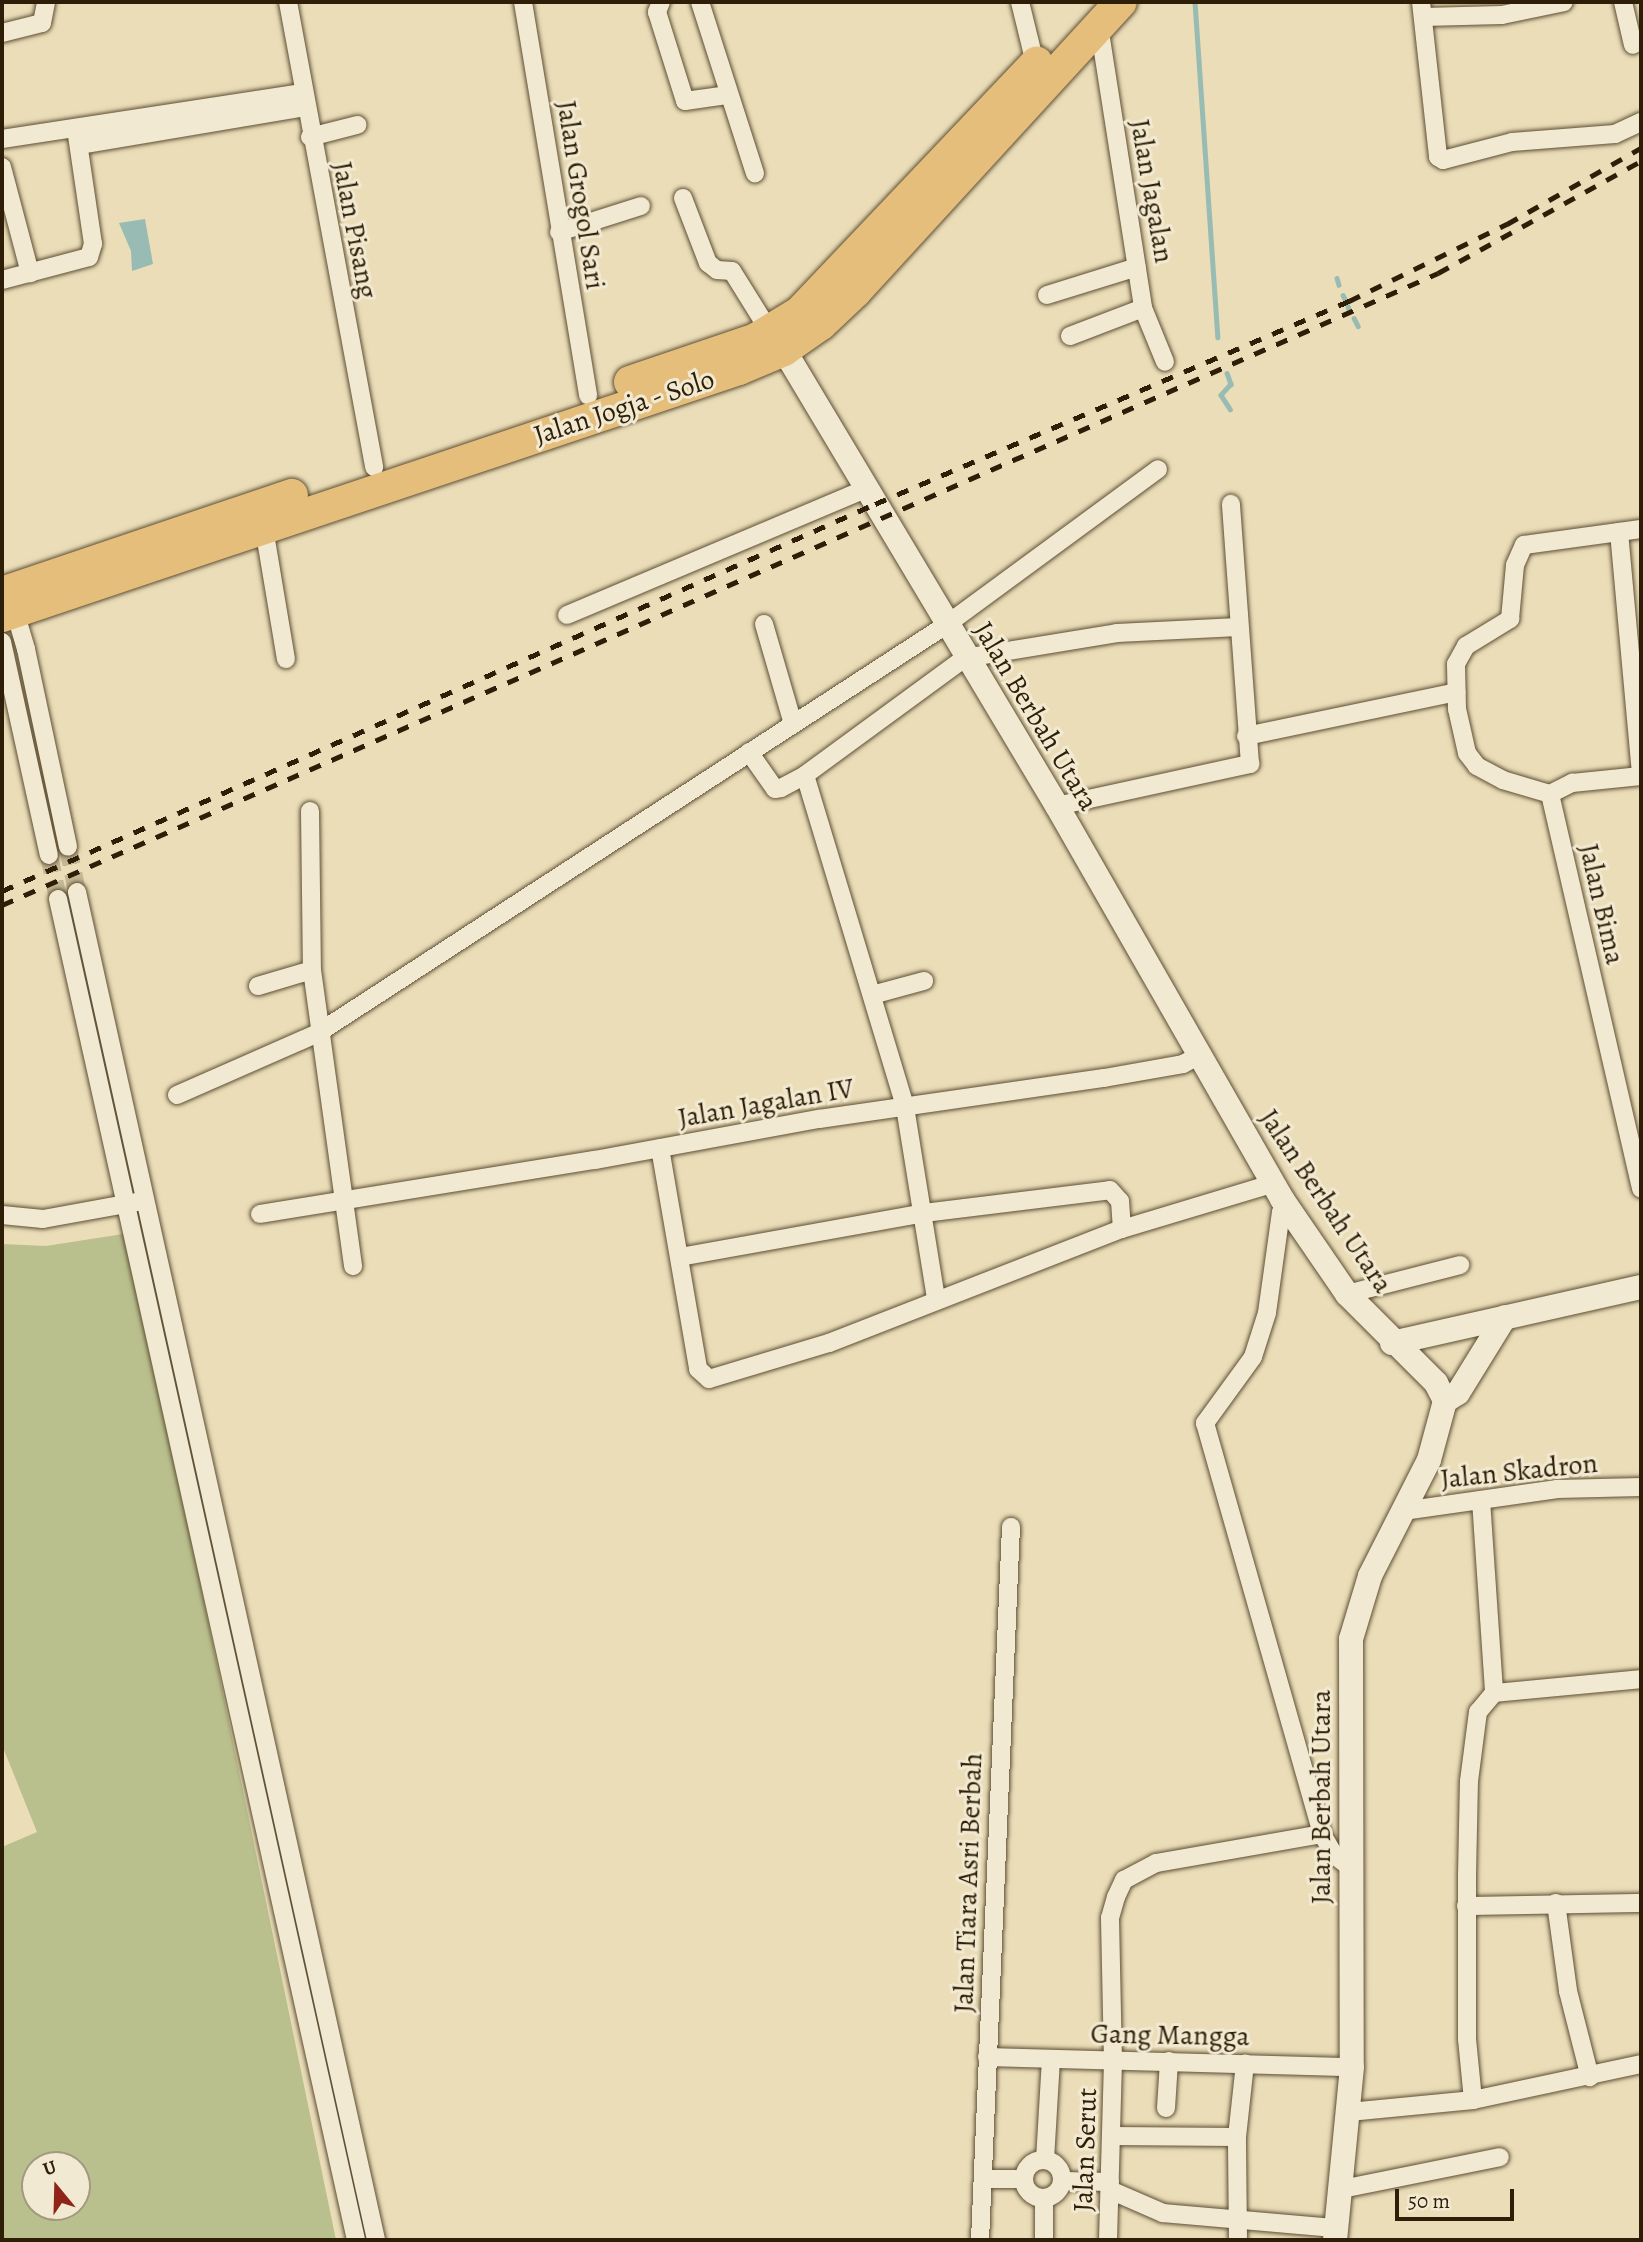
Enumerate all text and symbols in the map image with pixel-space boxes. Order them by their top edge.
street label: Jalan Grogol Sari [549,98,613,292]
street label: Jalan Jagalan [1123,116,1181,266]
street label: Jalan Pisang [325,159,385,301]
street label: Jalan Jogja - Solo [529,362,719,452]
street label: Jalan Berbah Utara [966,615,1106,817]
street label: Jalan Bima [1572,840,1632,968]
street label: Jalan Jagalan IV [675,1071,857,1135]
street label: Jalan Berbah Utara [1252,1103,1400,1299]
street label: Jalan Skadron [1439,1446,1599,1496]
street label: Jalan Berbah Utara [1304,1690,1338,1904]
street label: Jalan Tiara Asri Berbah [947,1752,989,2014]
street label: Gang Mangga [1090,2017,1250,2053]
street label: Jalan Serut [1066,2087,1104,2213]
north arrow [21,2151,91,2221]
text: U [40,2154,60,2182]
scale bar [1398,2176,1517,2220]
text: 50 m [1408,2187,1450,2215]

